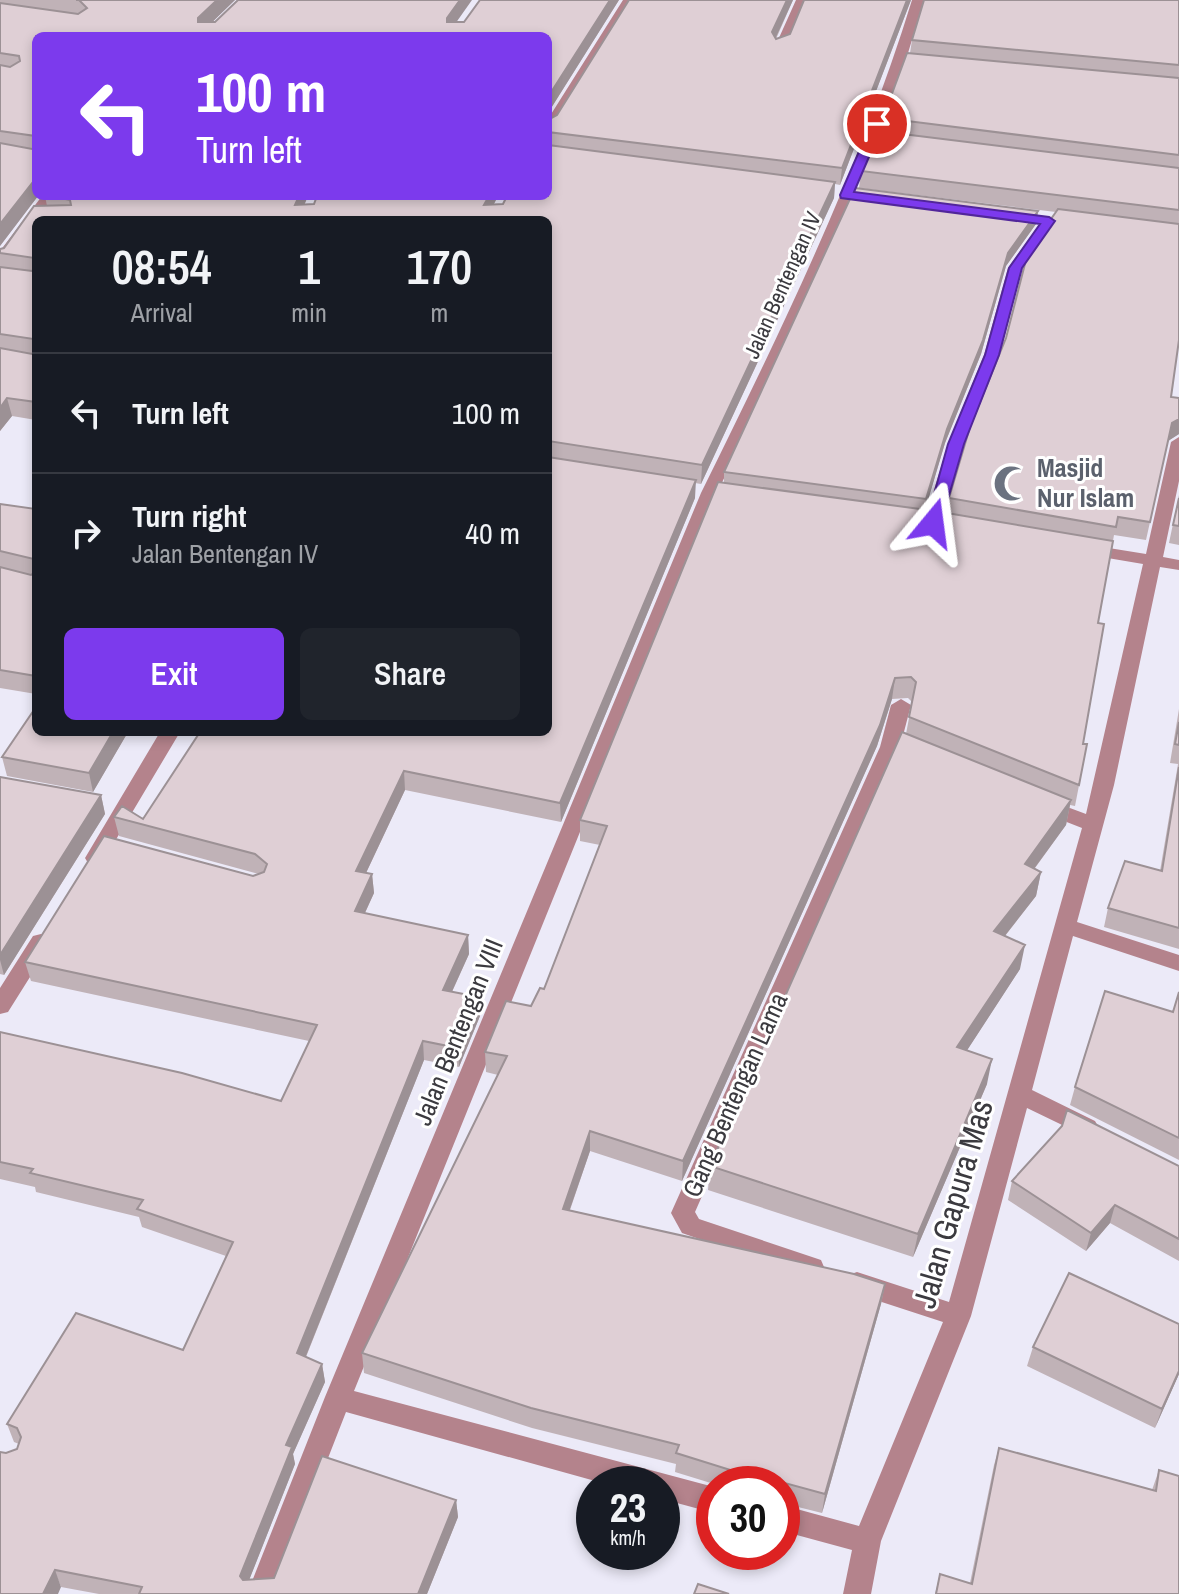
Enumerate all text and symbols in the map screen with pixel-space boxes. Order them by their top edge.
text: 100 m [196,54,326,129]
icon: left [64,64,168,168]
pin [843,90,911,158]
icon: arrive [855,102,899,146]
text: Turn left [196,126,302,174]
street label: Jalan Bentengan IV [736,207,828,363]
text: 08:54 [112,234,212,299]
text: 1 [298,234,320,299]
text: 170 [407,234,472,299]
text: Arrival [131,295,192,330]
text: min [291,295,327,330]
text: m [431,295,448,330]
icon: left [64,391,108,435]
text: Turn left [132,393,229,433]
text: 100 m [452,393,520,433]
place label: Masjid Nur Islam [1037,450,1134,515]
mosque icon: Masjid Nur Islam [992,464,1030,502]
position arrow [891,481,975,565]
text: Turn right [132,496,246,536]
icon: right [64,511,108,555]
text: 40 m [465,513,520,553]
text: Jalan Bentengan IV [132,536,318,571]
button: Exit [64,628,284,720]
button: Share [300,628,520,720]
street label: Jalan Bentengan VIII [404,933,511,1130]
street label: Gang Bentengan Lama [674,987,795,1203]
street label: Jalan Gapura Mas [902,1095,1003,1313]
speed limit sign: 30 [696,1466,800,1570]
text: 23 [610,1481,646,1534]
text: km/h [610,1524,646,1551]

